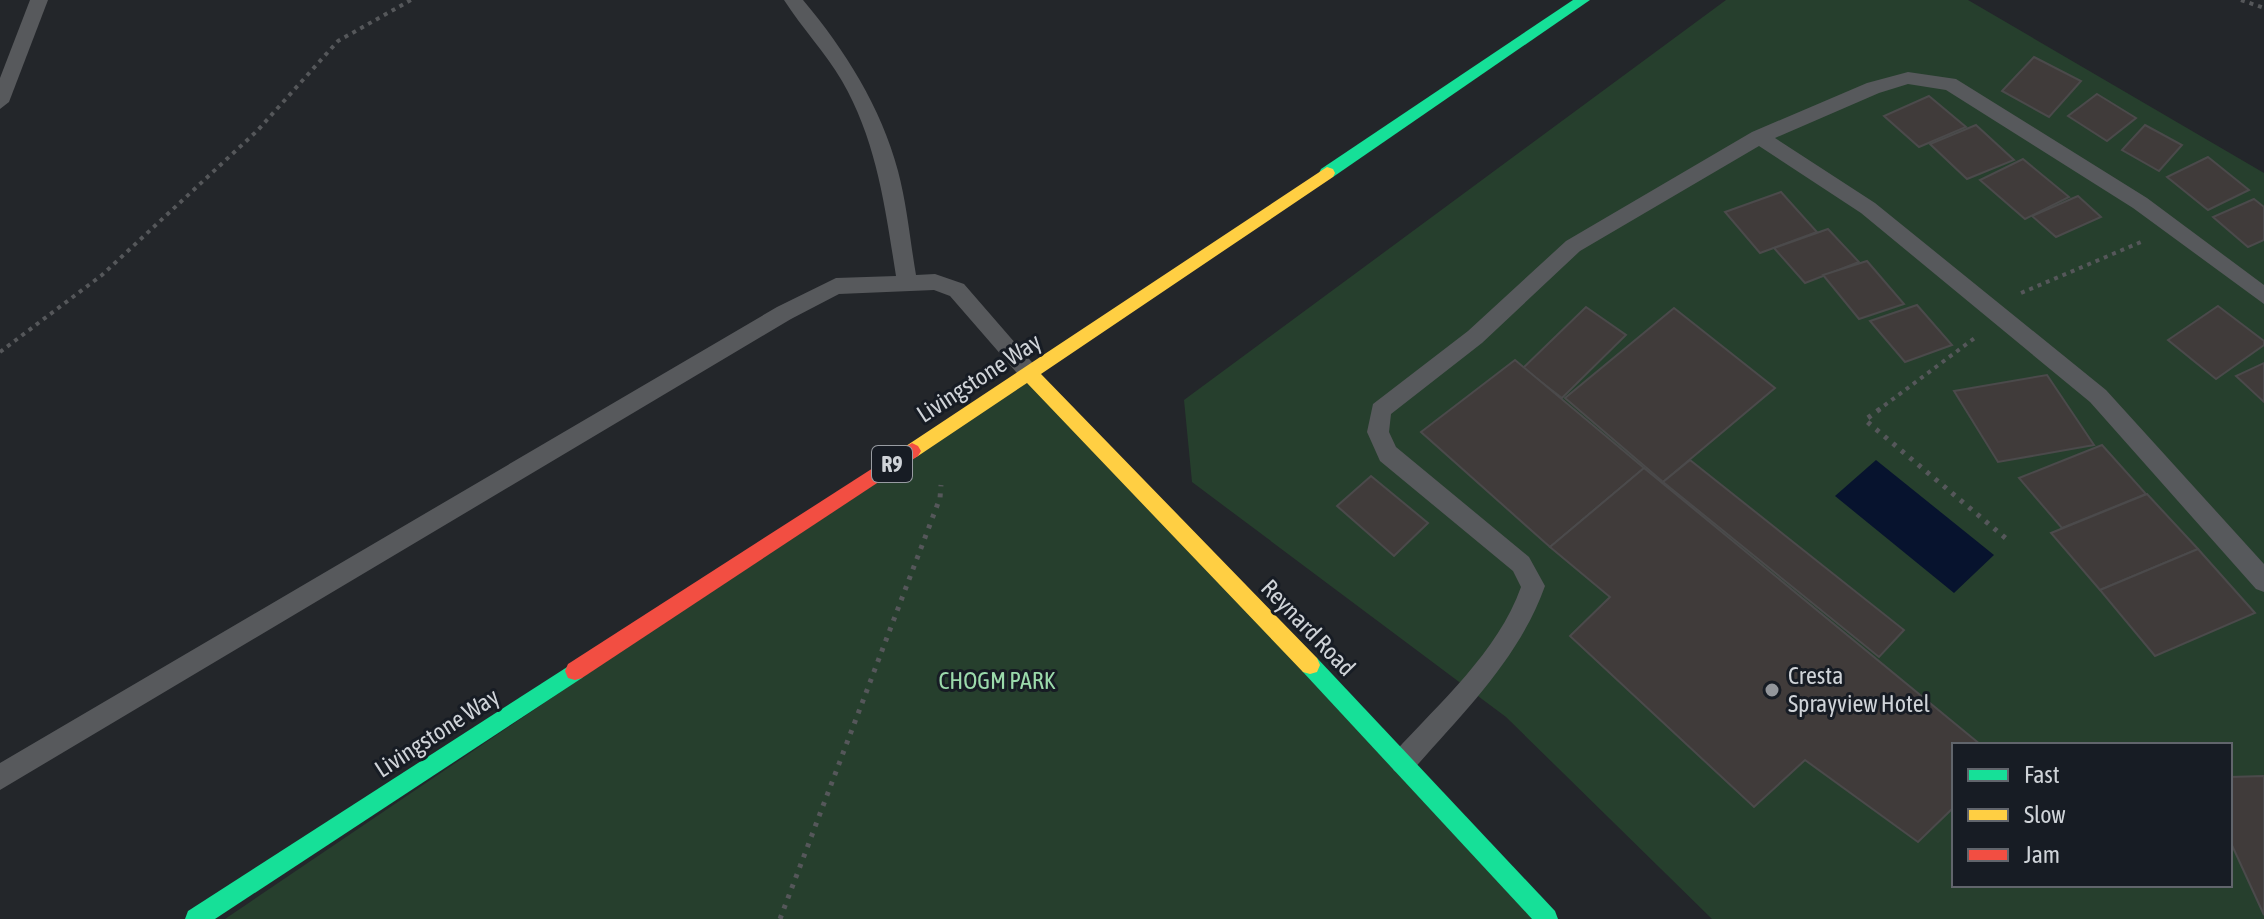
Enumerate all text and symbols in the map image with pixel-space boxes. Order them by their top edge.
street label: Livingstone Way [912,327,1046,428]
road number: R9 [872,446,912,482]
street label: Reynard Road [1256,574,1361,681]
place label: Cresta Sprayview Hotel [1788,662,1931,717]
park label: CHOGM PARK [938,667,1056,694]
marker: Cresta Sprayview Hotel [1763,681,1781,699]
street label: Livingstone Way [370,682,504,783]
legend [1952,743,2232,887]
text: Fast [2024,761,2060,788]
text: Slow [2024,801,2066,828]
text: Jam [2024,841,2060,868]

